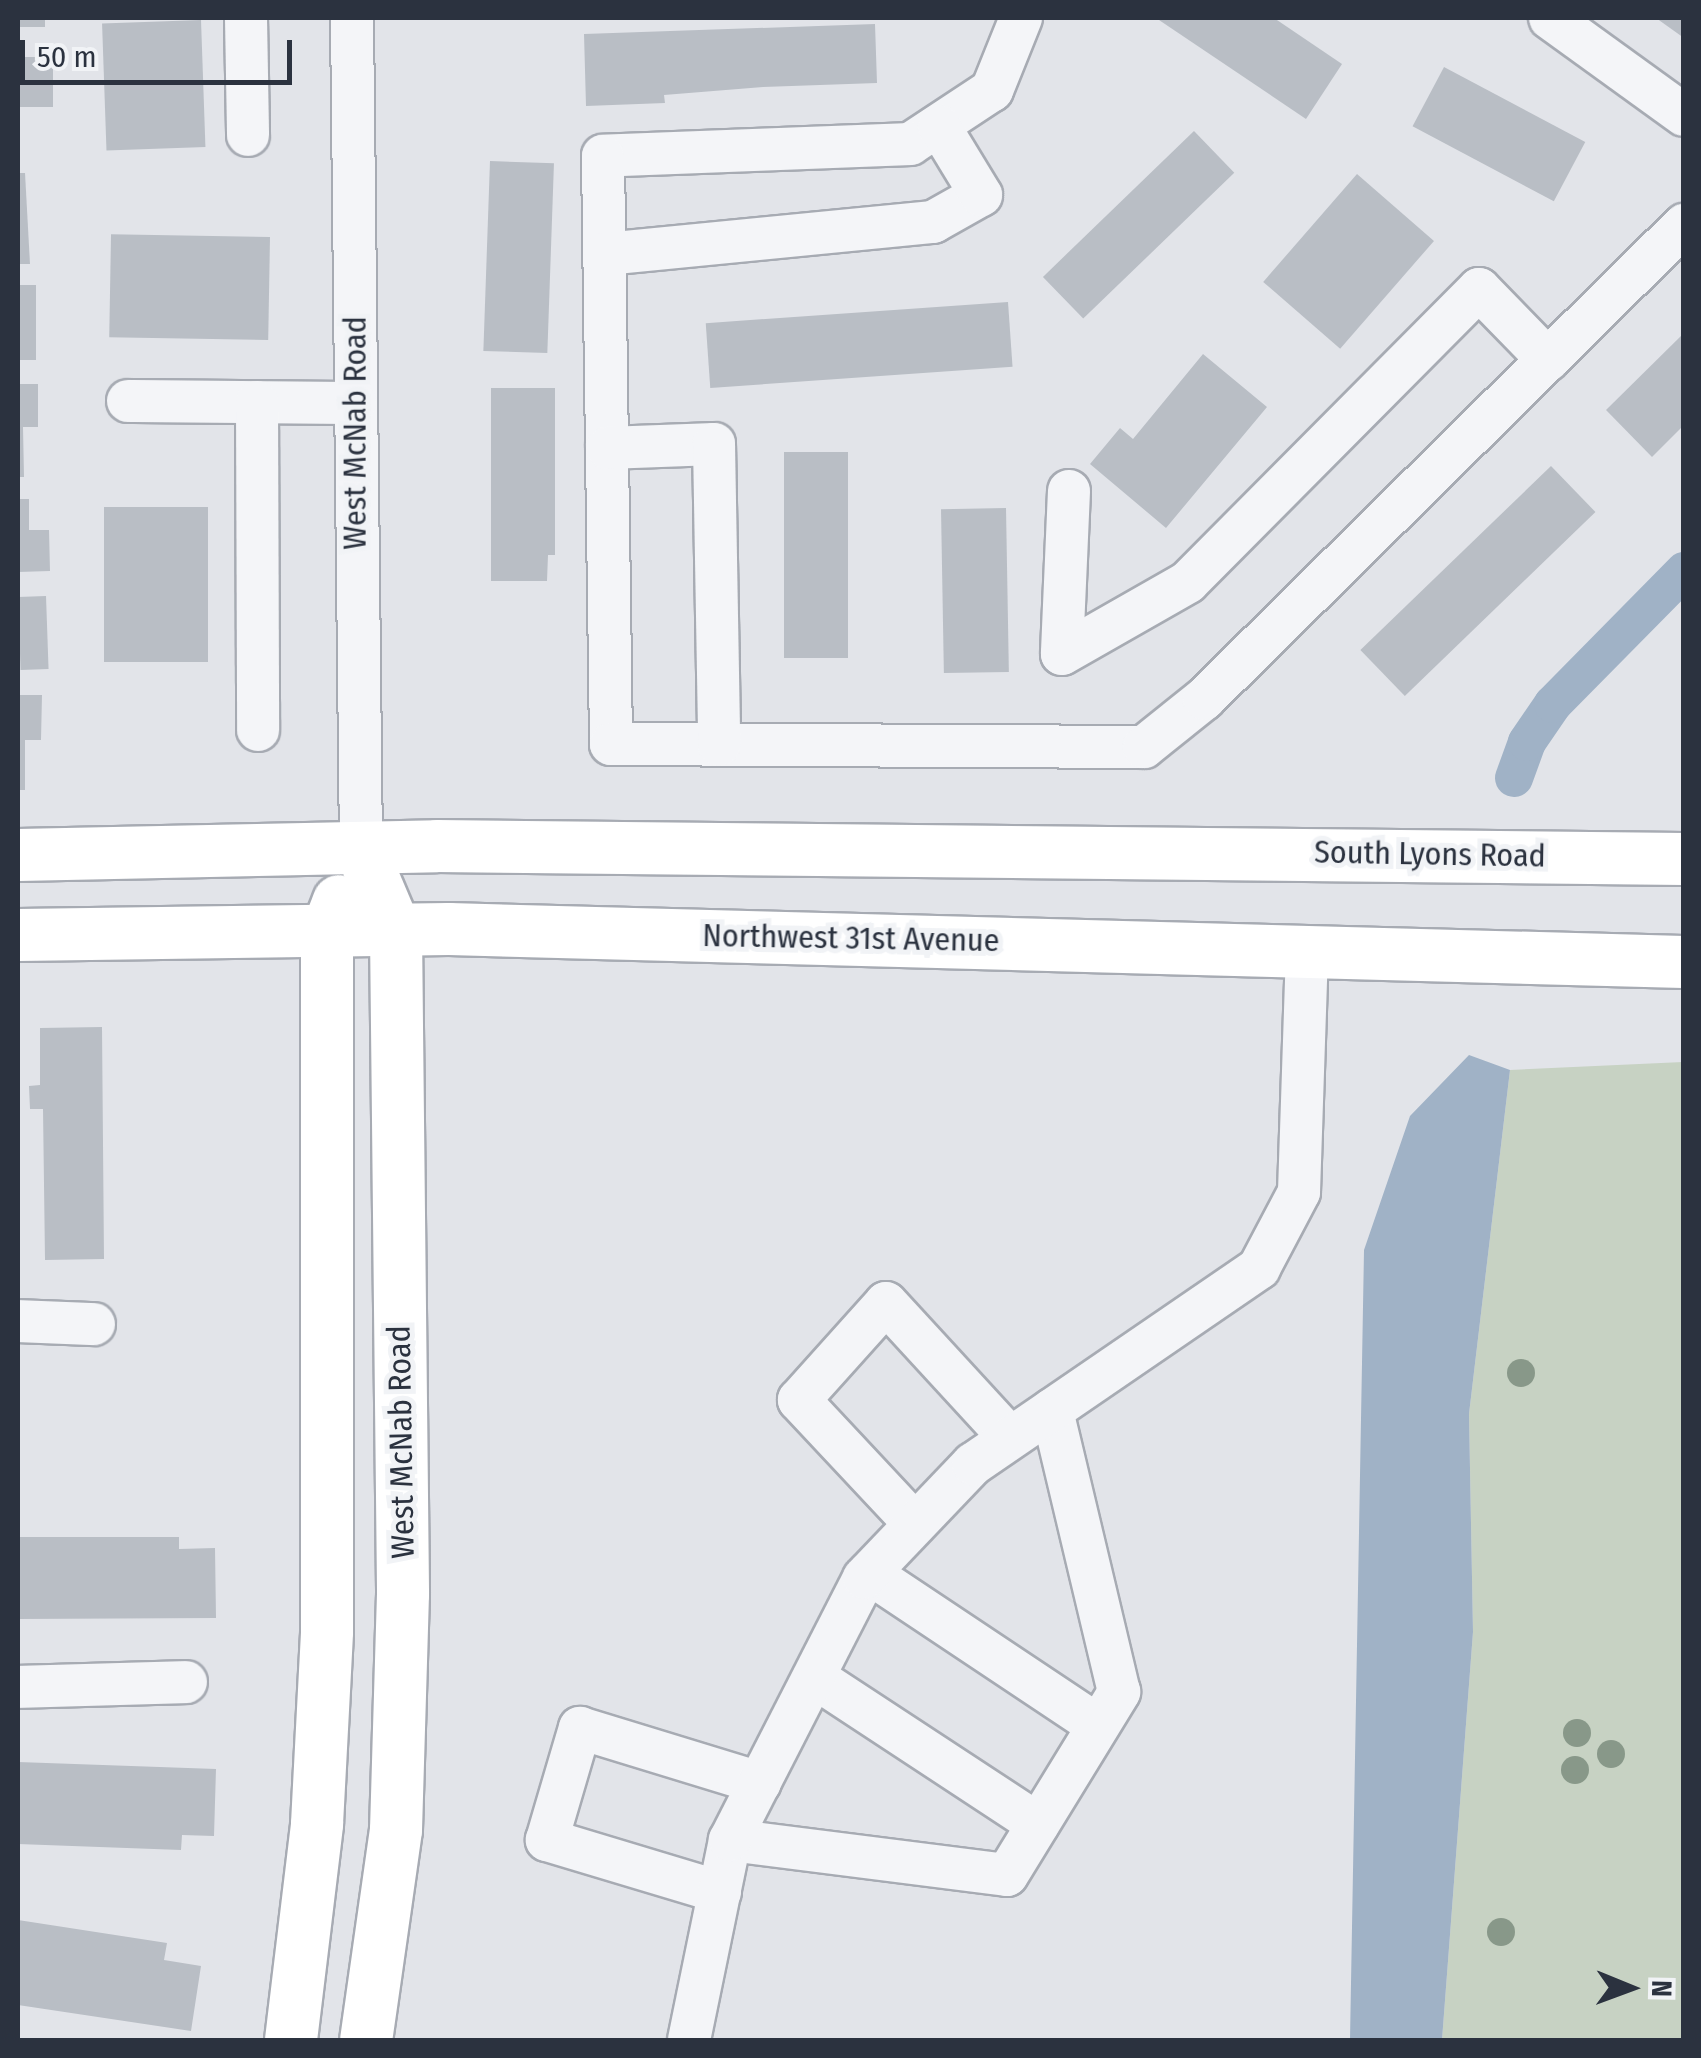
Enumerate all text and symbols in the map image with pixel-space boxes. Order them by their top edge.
scale bar [25,20,298,82]
text: 50 m [37,39,97,75]
street label: West McNab Road [336,316,374,550]
street label: South Lyons Road [1314,833,1546,875]
street label: Northwest 31st Avenue [702,916,1000,960]
street label: West McNab Road [380,1325,422,1559]
north arrow [1581,1938,1681,2038]
text: N [1645,1980,1678,1997]

